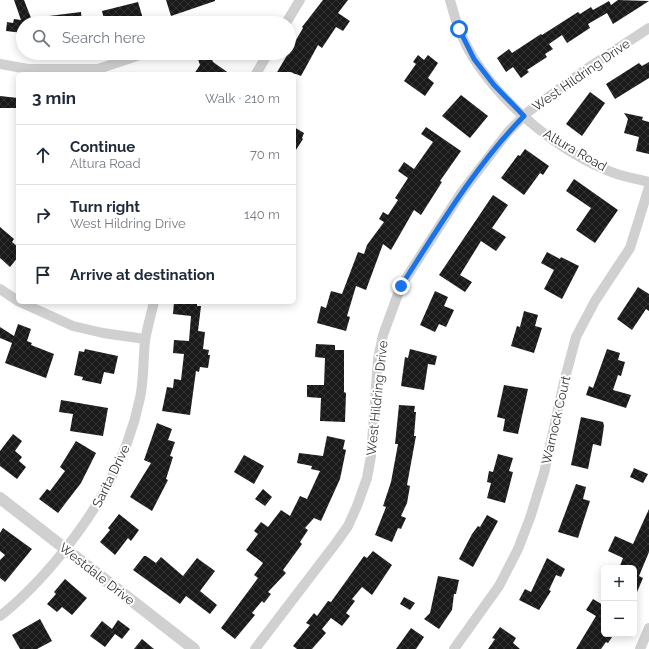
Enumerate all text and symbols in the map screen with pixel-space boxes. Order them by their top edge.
search box [16,16,296,60]
route start [450,20,468,38]
icon: search [30,27,52,49]
text: Search here [62,29,145,47]
street label: West Hildring Drive [529,35,633,114]
text: 3 min [32,88,76,108]
text: Walk · 210 m [205,91,280,106]
street label: Altura Road [541,126,609,174]
text: Continue [70,138,135,156]
icon: ahead [32,144,54,166]
text: 70 m [250,147,280,162]
text: Altura Road [70,156,141,171]
text: Turn right [70,198,140,216]
icon: right [32,204,54,226]
text: 140 m [244,207,280,222]
text: West Hildring Drive [70,216,186,231]
icon: arrive [32,264,54,286]
text: Arrive at destination [70,266,215,284]
route end [392,277,410,295]
street label: West Hildring Drive [363,339,391,456]
street label: Warnock Court [539,374,574,466]
street label: Sarita Drive [89,442,133,510]
street label: Westdale Drive [56,540,138,608]
map controls [601,565,637,637]
button: + [601,565,637,601]
button: − [601,601,637,637]

